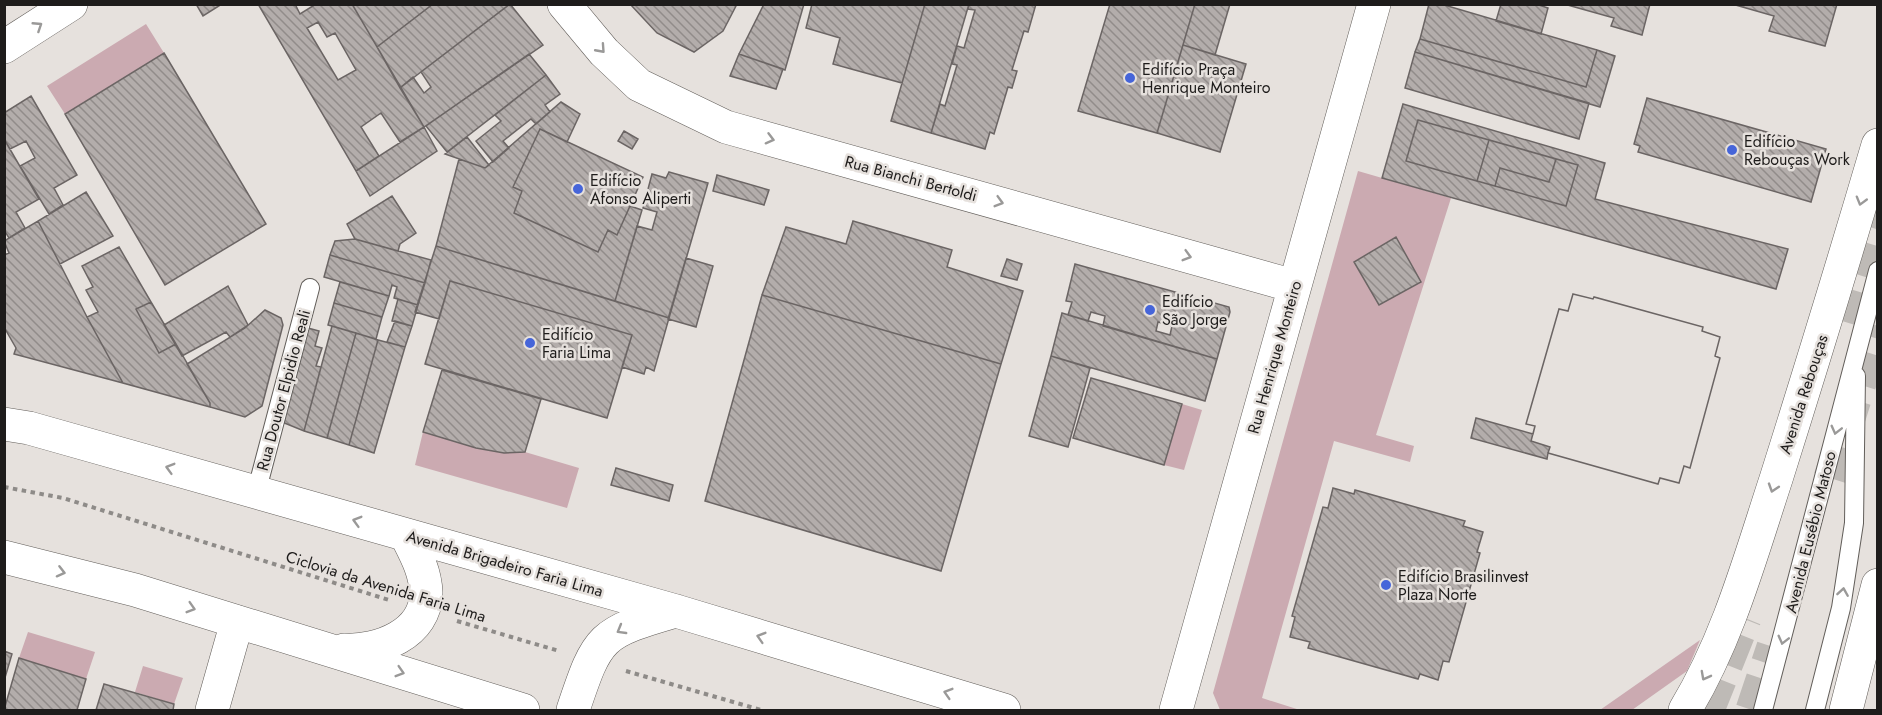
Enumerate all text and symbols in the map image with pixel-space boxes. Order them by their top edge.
one-way arrow [31,22,42,33]
one-way arrow [594,42,605,53]
place label: Edifício Praça Henrique Monteiro [1142,58,1271,99]
marker: Edifício Praça Henrique Monteiro [1123,71,1137,85]
place label: Edifício Rebouças Work [1744,130,1851,171]
one-way arrow [765,132,775,145]
marker: Edifício Rebouças Work [1725,143,1739,157]
street label: Rua Bianchi Bertoldi [842,150,980,207]
place label: Edifício Afonso Aliperti [590,169,692,210]
marker: Edifício Afonso Aliperti [571,182,585,196]
one-way arrow [993,195,1004,207]
one-way arrow [1856,195,1868,206]
one-way arrow [1181,248,1191,261]
street label: Rua Henrique Monteiro [1242,278,1307,436]
place label: Edifício São Jorge [1162,290,1227,331]
marker: Edifício São Jorge [1143,303,1157,317]
street label: Rua Doutor Elpidio Reali [251,307,316,473]
place label: Edifício Faria Lima [542,323,611,364]
street label: Avenida Rebouças [1773,332,1834,457]
marker: Edifício Faria Lima [523,336,537,350]
one-way arrow [1830,425,1843,435]
street label: Avenida Eusébio Matoso [1779,449,1842,615]
one-way arrow [165,463,176,475]
one-way arrow [1768,482,1780,493]
one-way arrow [352,516,363,528]
street label: Avenida Brigadeiro Faria Lima [404,524,606,603]
street label: Ciclovia da Avenida Faria Lima [283,545,489,628]
one-way arrow [56,564,66,577]
place label: Edifício Brasilinvest Plaza Norte [1398,565,1529,606]
marker: Edifício Brasilinvest Plaza Norte [1379,578,1393,592]
one-way arrow [1837,588,1849,597]
one-way arrow [185,601,196,613]
one-way arrow [617,622,627,634]
one-way arrow [756,632,767,644]
one-way arrow [1777,634,1790,644]
one-way arrow [394,665,405,677]
one-way arrow [1700,670,1712,681]
one-way arrow [943,688,954,701]

